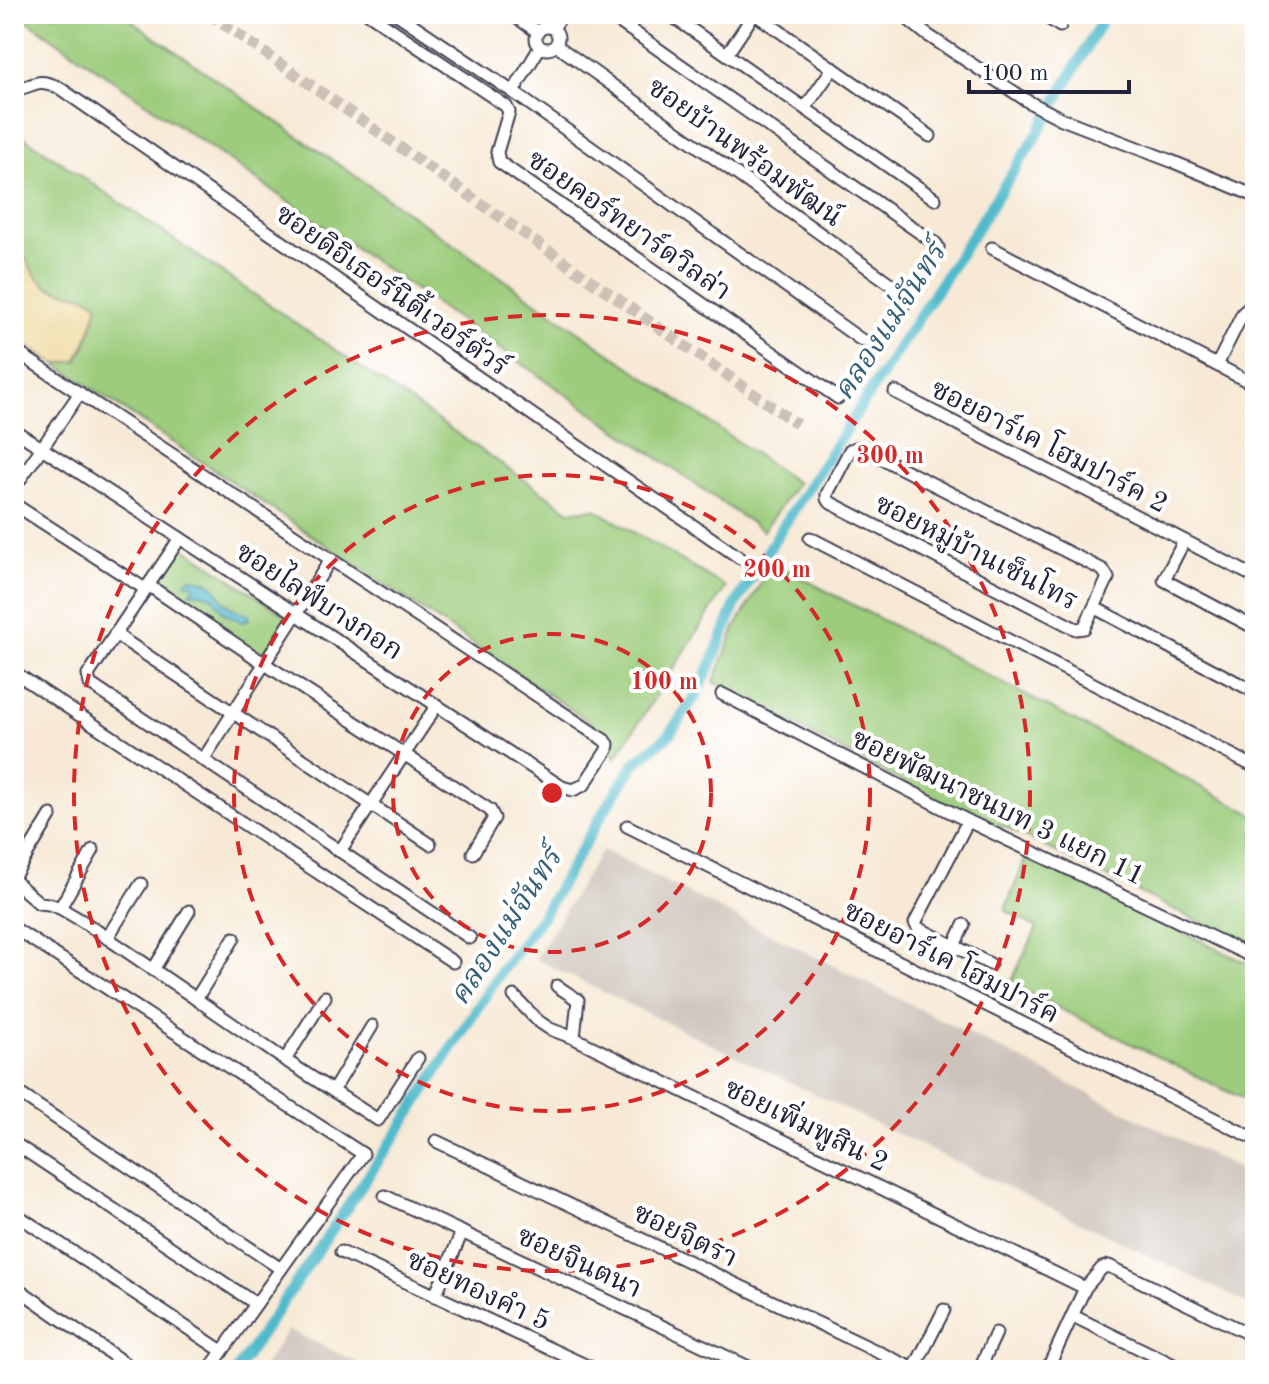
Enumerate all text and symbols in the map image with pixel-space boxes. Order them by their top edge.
scale bar [969,44,1129,94]
text: 100 m [981,62,1049,86]
street label: ซอยบ้านพร้อมพัฒน์ [642,70,850,233]
street label: ซอยคอร์ทยาร์ดวิลล่า [522,142,738,307]
street label: ซอยดิอิเธอร์นิตี้เวอร์ดัวร์ [270,193,518,383]
water label: คลองแม่จันทร์ [826,230,956,406]
street label: ซอยอาร์เค โฮมปาร์ค 2 [926,369,1175,520]
text: 300 m [856,445,924,469]
street label: ซอยหมู่บ้านเซ็นโทร [869,483,1085,619]
street label: ซอยไลฟ์บางกอก [230,532,411,667]
text: 200 m [743,559,811,583]
text: 100 m [630,671,698,695]
street label: ซอยพัฒนาชนบท 3 แยก 11 [847,724,1149,892]
centre of rings [538,779,566,807]
water label: คลองแม่จันทร์ [442,835,572,1011]
street label: ซอยอาร์เค โฮมปาร์ค [838,890,1066,1030]
street label: ซอยเพิ่มพูสิน 2 [719,1068,896,1180]
street label: ซอยจิตรา [628,1197,742,1274]
street label: ซอยจินตนา [512,1220,646,1305]
street label: ซอยทองคำ 5 [402,1244,555,1337]

